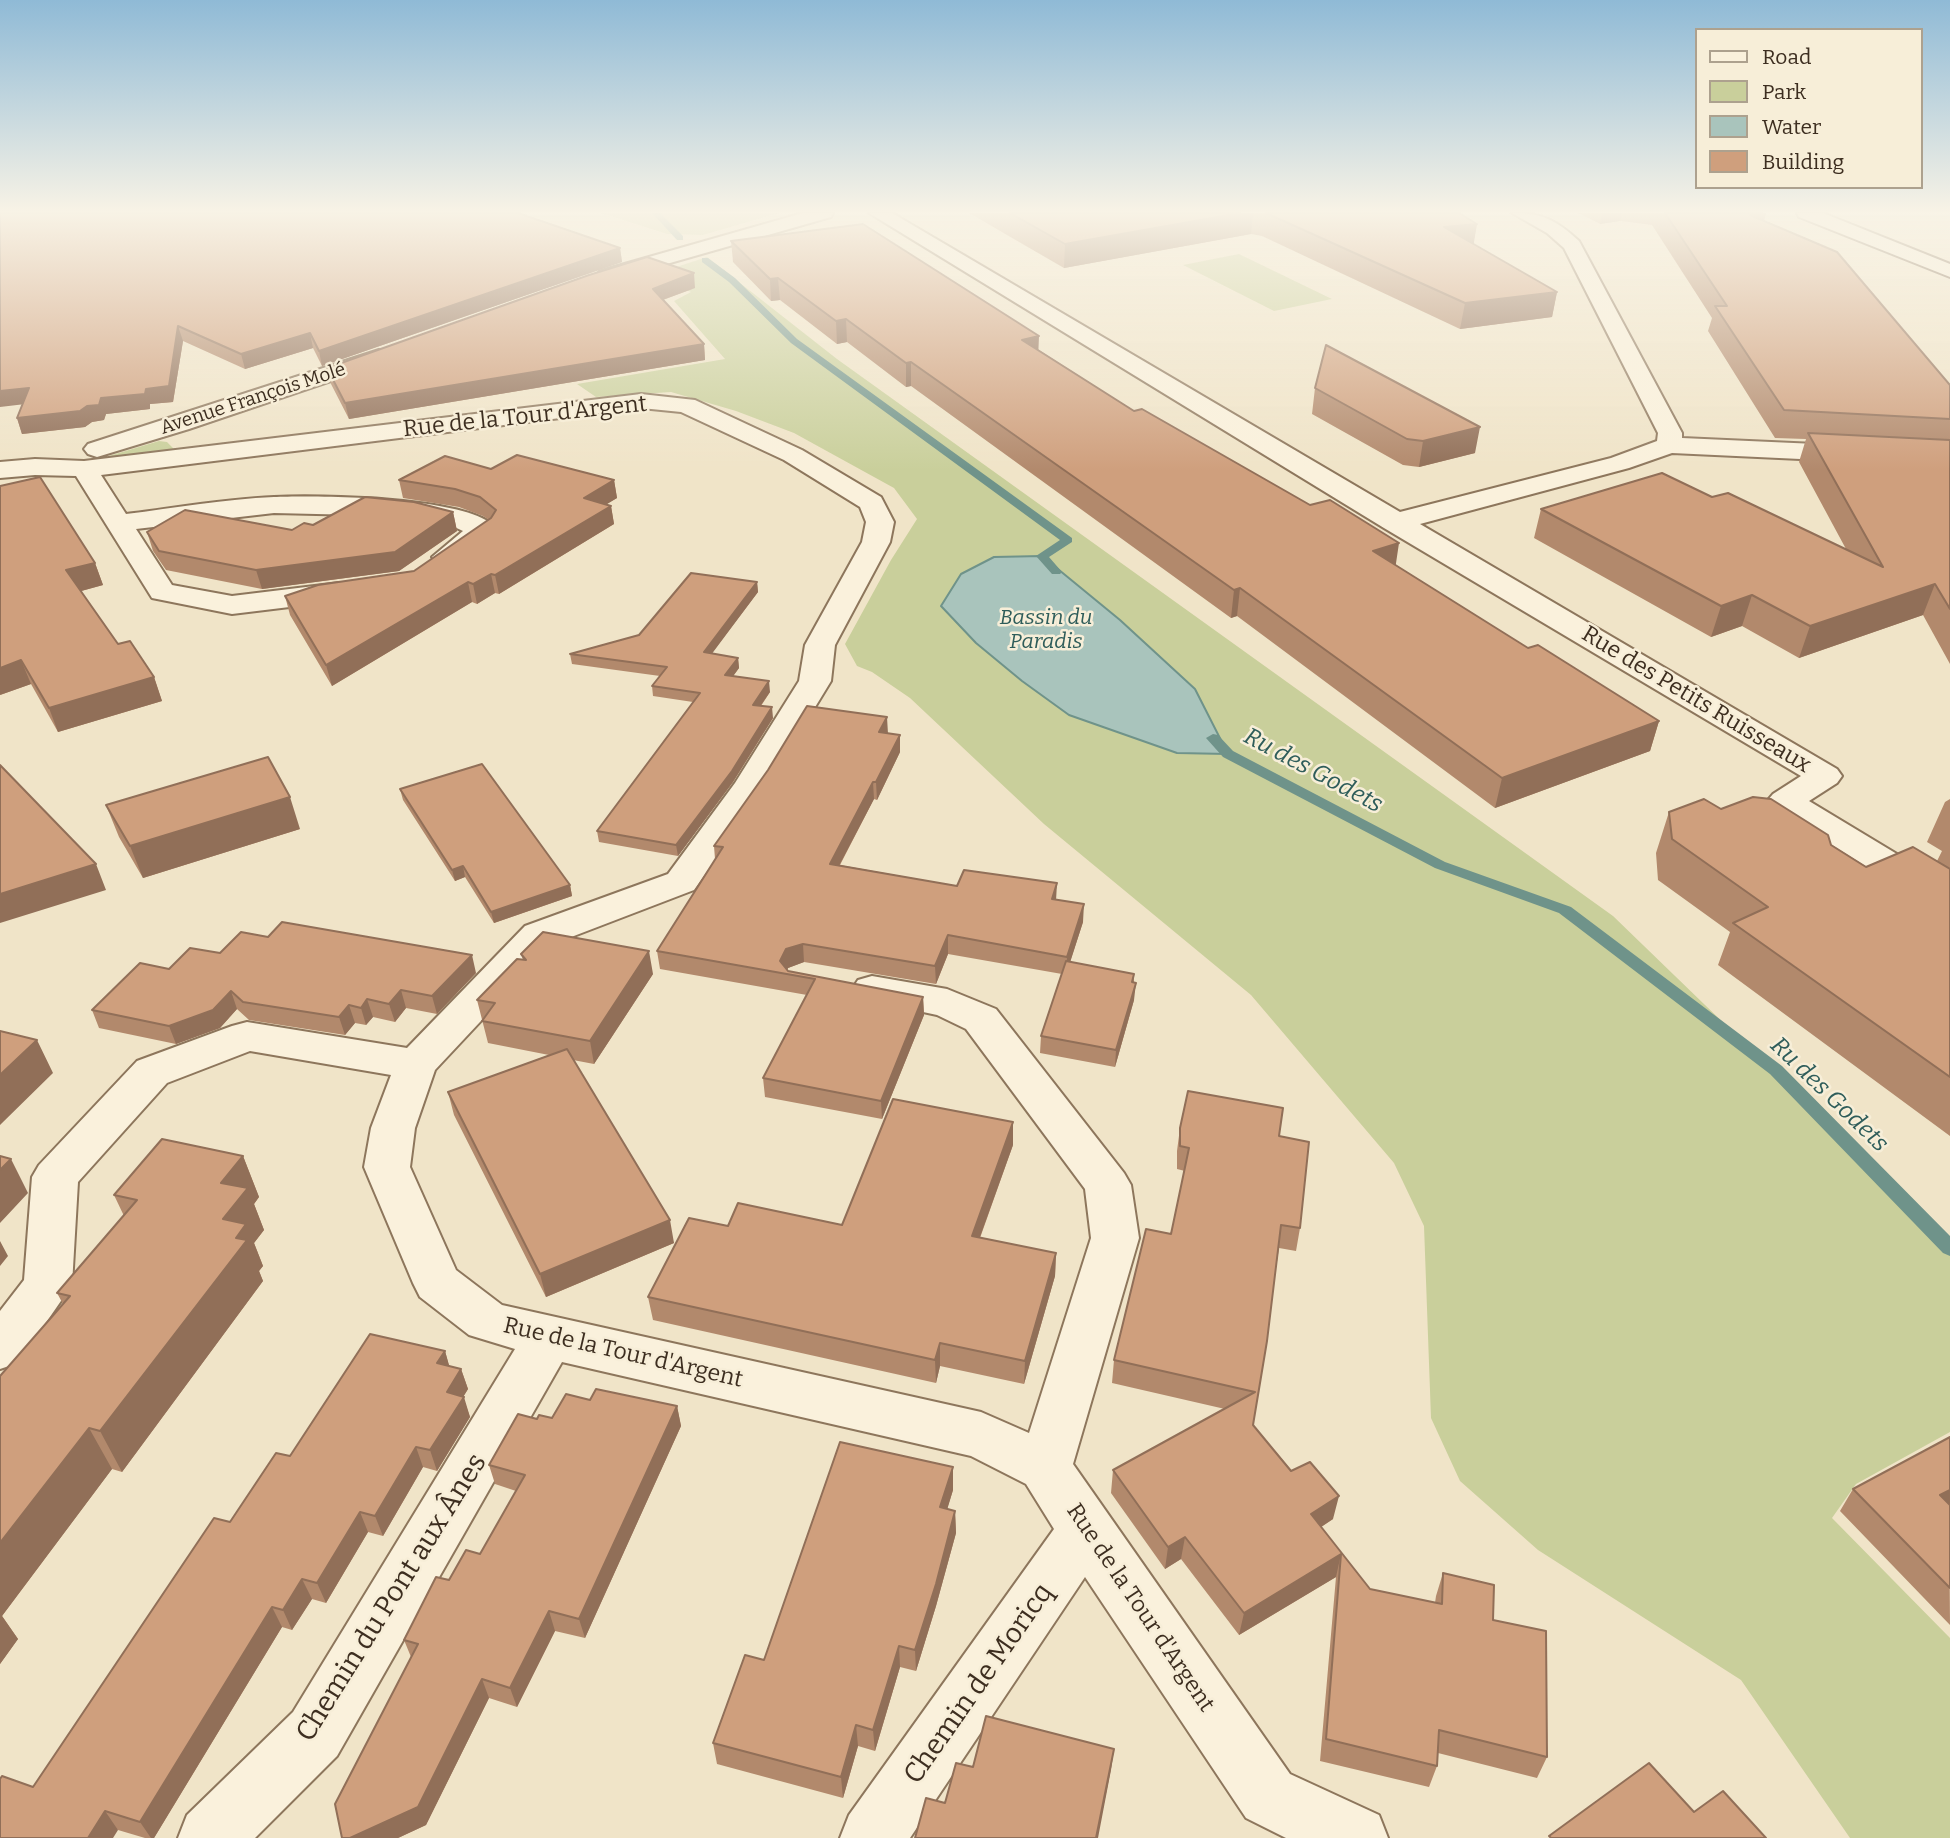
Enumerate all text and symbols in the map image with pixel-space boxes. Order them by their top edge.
legend [1694,28,1922,189]
text: Road [1762,44,1811,70]
text: Park [1762,79,1806,105]
text: Water [1762,114,1821,140]
text: Building [1762,149,1844,175]
street label: Avenue François Molé [157,358,349,440]
street label: Rue de la Tour d'Argent [402,390,648,444]
water label: Bassin du Paradis [999,605,1093,655]
street label: Rue des Petits Ruisseaux [1576,621,1816,779]
water label: Ru des Godets [1239,722,1387,820]
water label: Ru des Godets [1764,1032,1894,1158]
street label: Rue de la Tour d'Argent [501,1312,745,1394]
street label: Chemin du Pont aux Ânes [290,1448,494,1748]
street label: Rue de la Tour d'Argent [1060,1499,1220,1717]
street label: Chemin de Moricq [897,1577,1061,1791]

